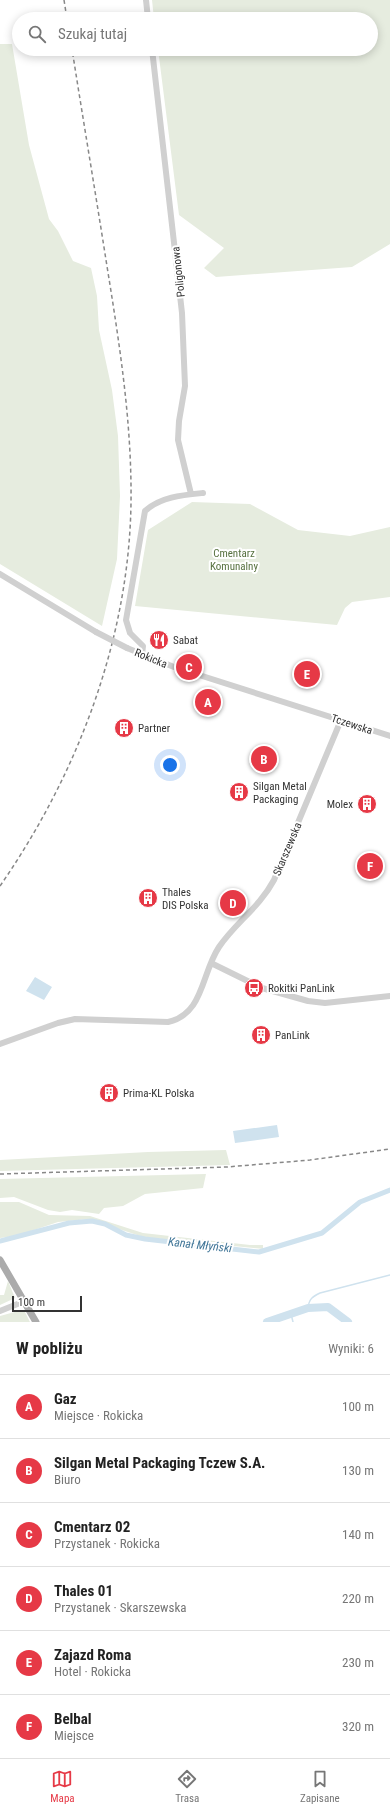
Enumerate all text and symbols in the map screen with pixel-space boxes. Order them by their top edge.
search box [12,12,378,56]
icon: search [26,23,48,45]
text: Szukaj tutaj [58,25,127,43]
street label: Poligonowa [169,246,188,298]
park label: Cmentarz Komunalny [210,547,258,573]
restaurant icon: Sabat [148,629,170,651]
place label: Sabat [173,634,198,647]
street label: Rokicka [133,646,169,671]
pin: C [176,652,202,682]
pin: E [294,659,320,689]
pin: A [195,687,221,717]
street label: Tczewska [330,712,374,737]
building icon: Partner [113,717,135,739]
place label: Partner [138,722,171,735]
pin: B [251,744,277,774]
your location [160,755,180,775]
place label: Silgan Metal Packaging [253,780,307,806]
building icon: Silgan Metal Packaging [228,781,250,803]
building icon: Molex [356,793,378,815]
place label: Molex [327,798,353,811]
street label: Skarszewska [270,821,305,878]
pin: F [357,851,383,881]
place label: Thales DIS Polska [162,886,209,912]
building icon: Thales DIS Polska [137,887,159,909]
pin: D [220,888,246,918]
bus stop icon: Rokitki PanLink [243,977,265,999]
place label: Rokitki PanLink [268,982,335,995]
building icon: PanLink [250,1024,272,1046]
place label: PanLink [275,1029,310,1042]
building icon: Prima-KL Polska [98,1082,120,1104]
place label: Prima-KL Polska [123,1087,194,1100]
water label: Kanał Młyński [167,1235,233,1255]
scale bar [12,1294,82,1313]
text: 100 m [18,1296,45,1309]
text: W pobliżu [16,1338,83,1358]
text: Wyniki: 6 [328,1341,374,1356]
text: Gaz [54,1390,77,1408]
text: A [25,1399,33,1414]
text: 100 m [342,1399,374,1414]
text: Miejsce · Rokicka [54,1408,143,1423]
text: Silgan Metal Packaging Tczew S.A. [54,1454,265,1472]
text: B [25,1463,33,1478]
text: 130 m [342,1463,374,1478]
text: Biuro [54,1472,81,1487]
text: Cmentarz 02 [54,1518,130,1536]
text: C [25,1527,33,1542]
text: 140 m [342,1527,374,1542]
text: Przystanek · Rokicka [54,1536,160,1551]
text: Thales 01 [54,1582,113,1600]
text: D [25,1591,33,1606]
text: 220 m [342,1591,374,1606]
text: Przystanek · Skarszewska [54,1600,187,1615]
text: Zajazd Roma [54,1646,131,1664]
text: E [26,1655,32,1670]
text: 230 m [342,1655,374,1670]
text: Hotel · Rokicka [54,1664,131,1679]
text: Belbal [54,1710,92,1728]
text: F [26,1719,32,1734]
text: 320 m [342,1719,374,1734]
text: Miejsce [54,1728,94,1743]
tab: Mapa [50,1768,75,1805]
tab: Trasa [175,1768,199,1805]
tab: Zapisane [300,1768,340,1805]

